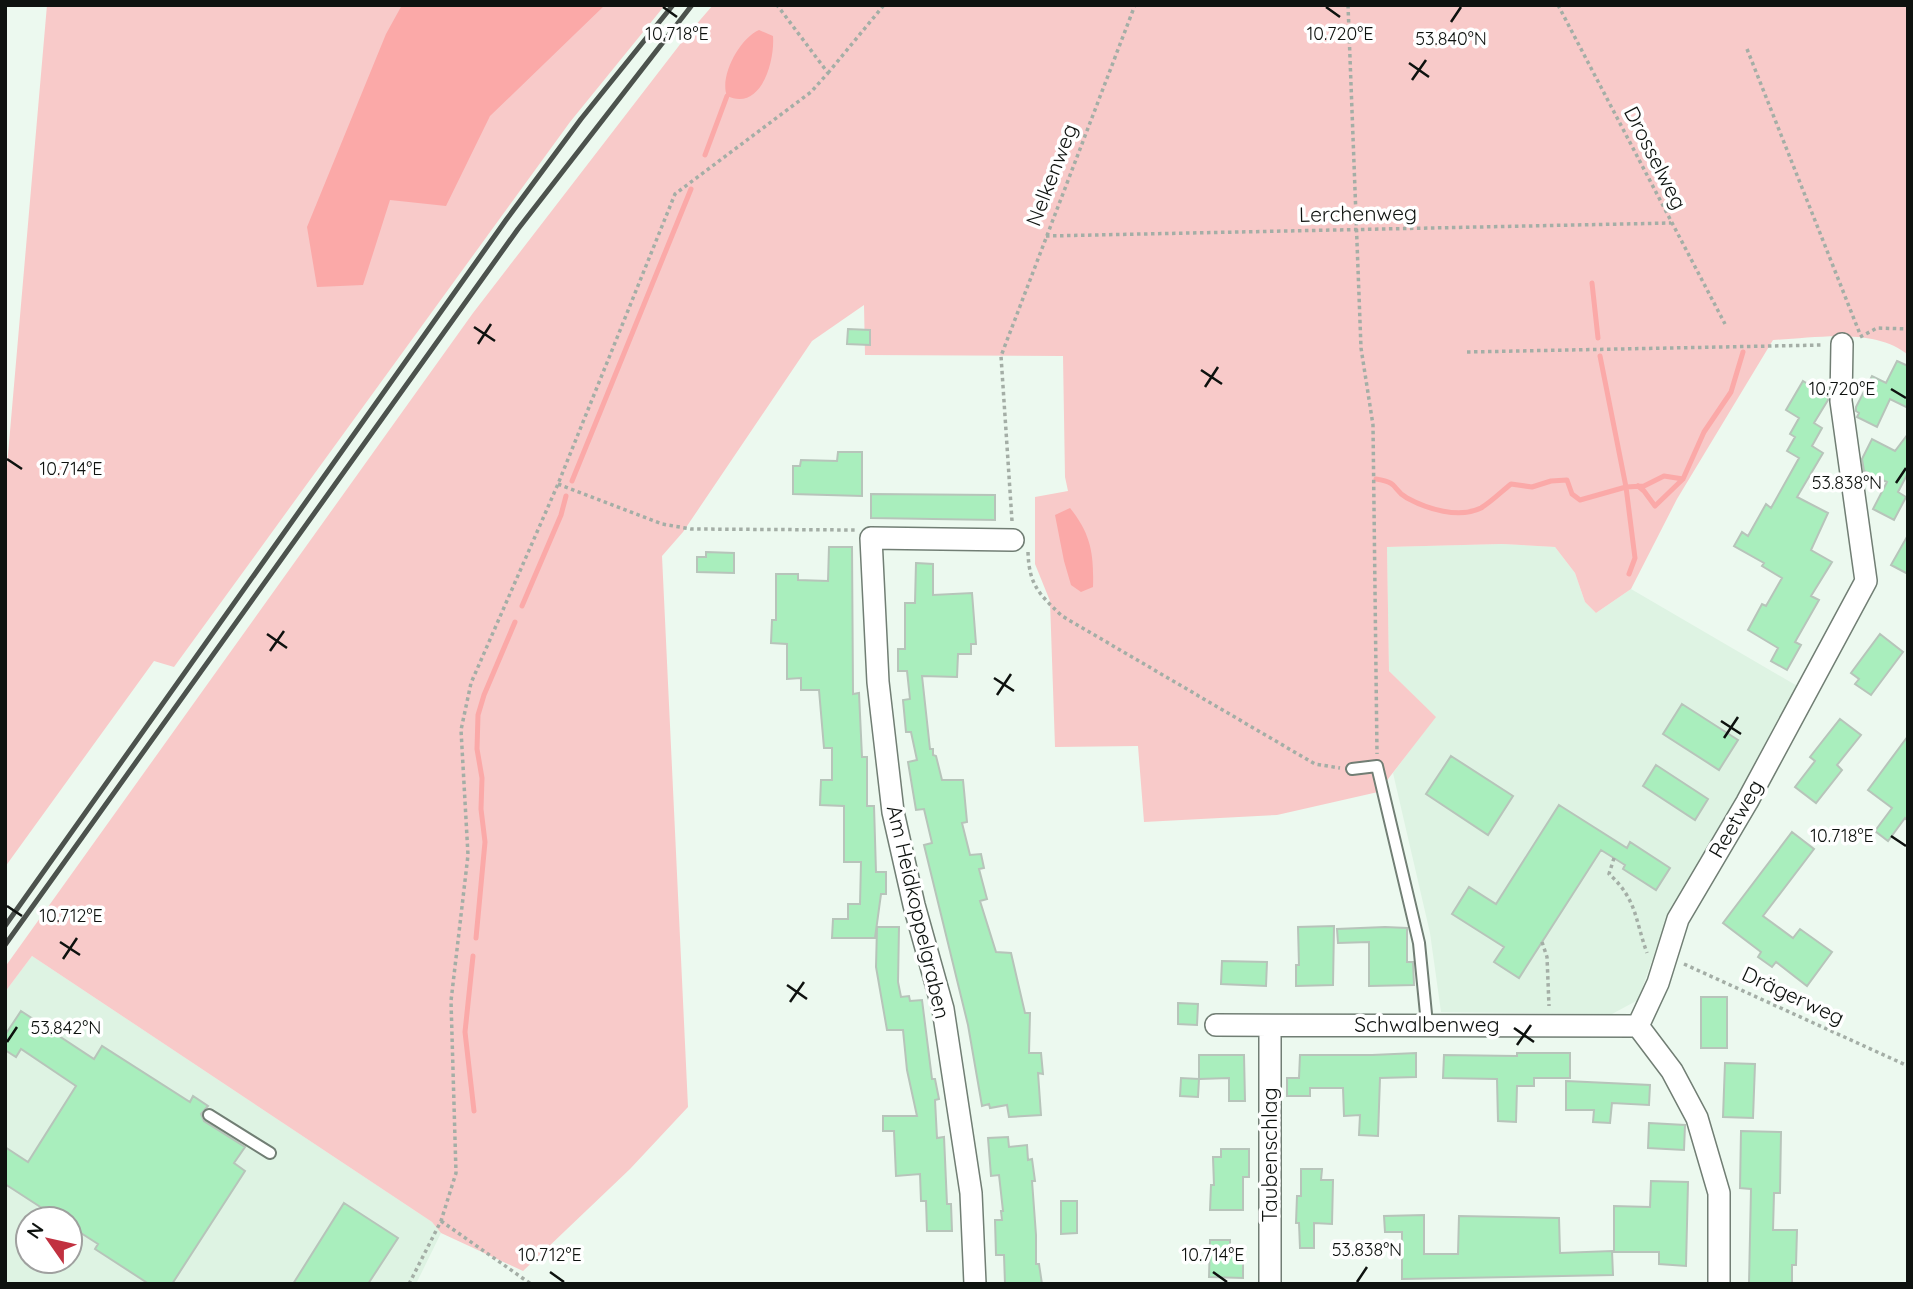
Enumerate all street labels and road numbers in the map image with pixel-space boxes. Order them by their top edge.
street label: Drosselweg [1619,102,1693,213]
street label: Nelkenweg [1020,120,1082,229]
street label: Lerchenweg [1299,199,1417,227]
street label: Reetweg [1702,775,1768,862]
street label: Am Heidkoppelgraben [882,802,956,1021]
street label: Drägerweg [1738,960,1849,1030]
street label: Schwalbenweg [1354,1011,1500,1037]
street label: Taubenschlag [1256,1087,1282,1223]

